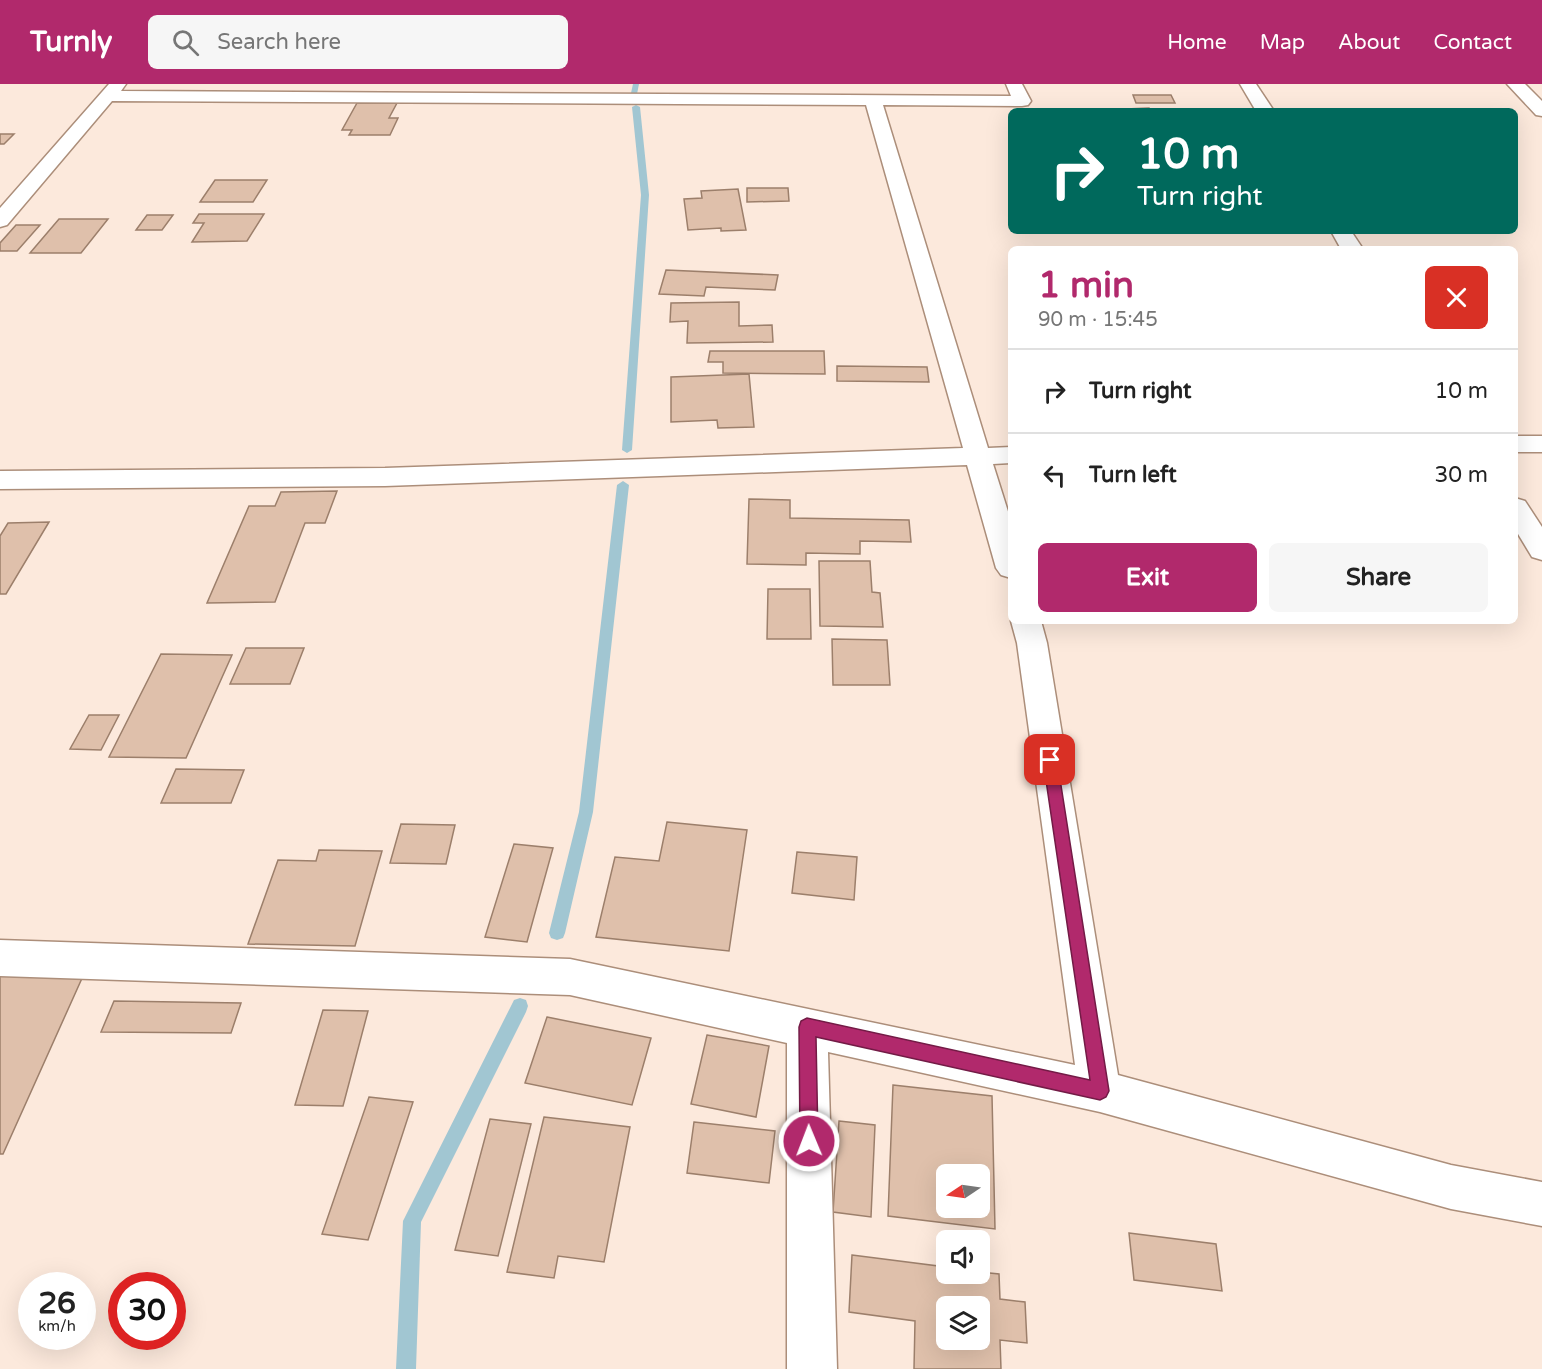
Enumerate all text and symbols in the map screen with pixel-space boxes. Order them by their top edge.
search box [148,15,568,69]
text: Turnly [30,25,112,59]
icon: search [169,26,202,59]
text: Search here [217,29,341,55]
text: Home [1167,30,1227,55]
text: Map [1260,30,1305,55]
text: About [1338,30,1400,55]
text: Contact [1433,30,1512,55]
text: 10 m [1137,129,1239,180]
icon: right [1038,132,1116,210]
text: Turn right [1137,180,1263,213]
text: 1 min [1038,264,1134,307]
button: close [1425,266,1488,329]
text: 90 m · 15:45 [1038,308,1158,332]
icon: right [1038,375,1071,408]
text: Turn right [1089,378,1191,404]
text: 10 m [1434,378,1488,404]
icon: left [1038,459,1071,492]
text: Turn left [1089,462,1177,488]
text: 30 m [1434,462,1488,488]
button: Exit [1038,543,1257,612]
button: Share [1269,543,1488,612]
pin [1024,734,1075,785]
icon: arrive [1033,743,1066,776]
position arrow [777,1109,841,1173]
north arrow [936,1164,990,1218]
map controls [936,1164,990,1350]
button: sound [936,1230,990,1284]
speed limit sign: 30 [108,1272,186,1350]
text: 26 [38,1285,76,1322]
button: layers [936,1296,990,1350]
text: km/h [38,1317,76,1335]

